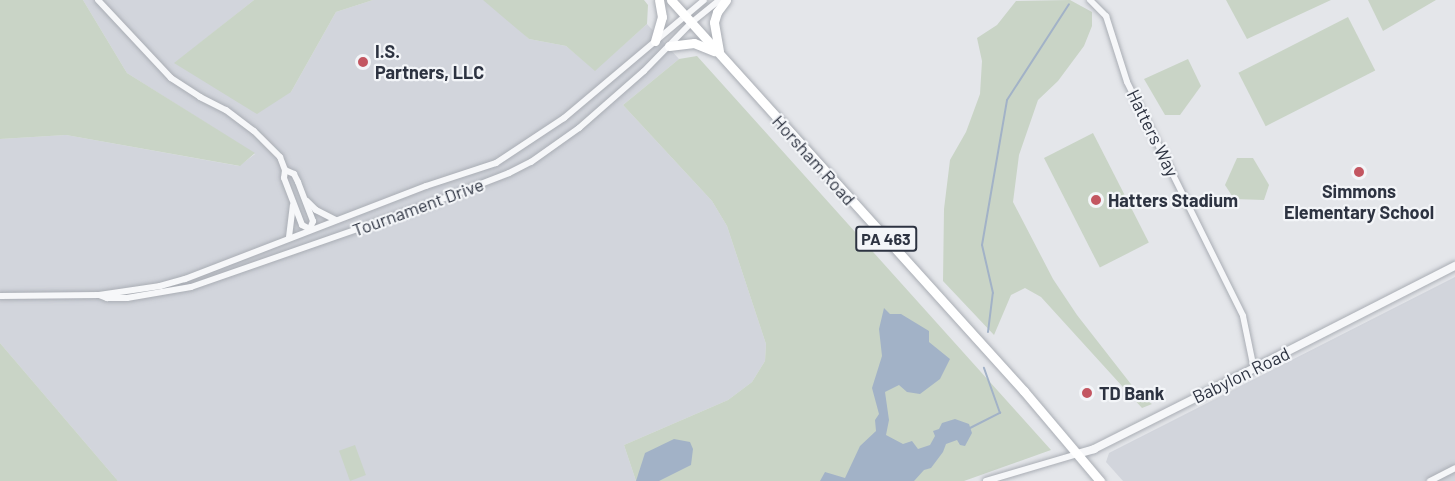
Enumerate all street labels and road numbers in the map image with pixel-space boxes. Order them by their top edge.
street label: Hatters Way [1123,86,1183,180]
street label: Horsham Road [768,110,860,210]
street label: Tournament Drive [349,173,487,241]
road number: PA 463 [854,226,918,252]
street label: Babylon Road [1189,342,1293,408]

